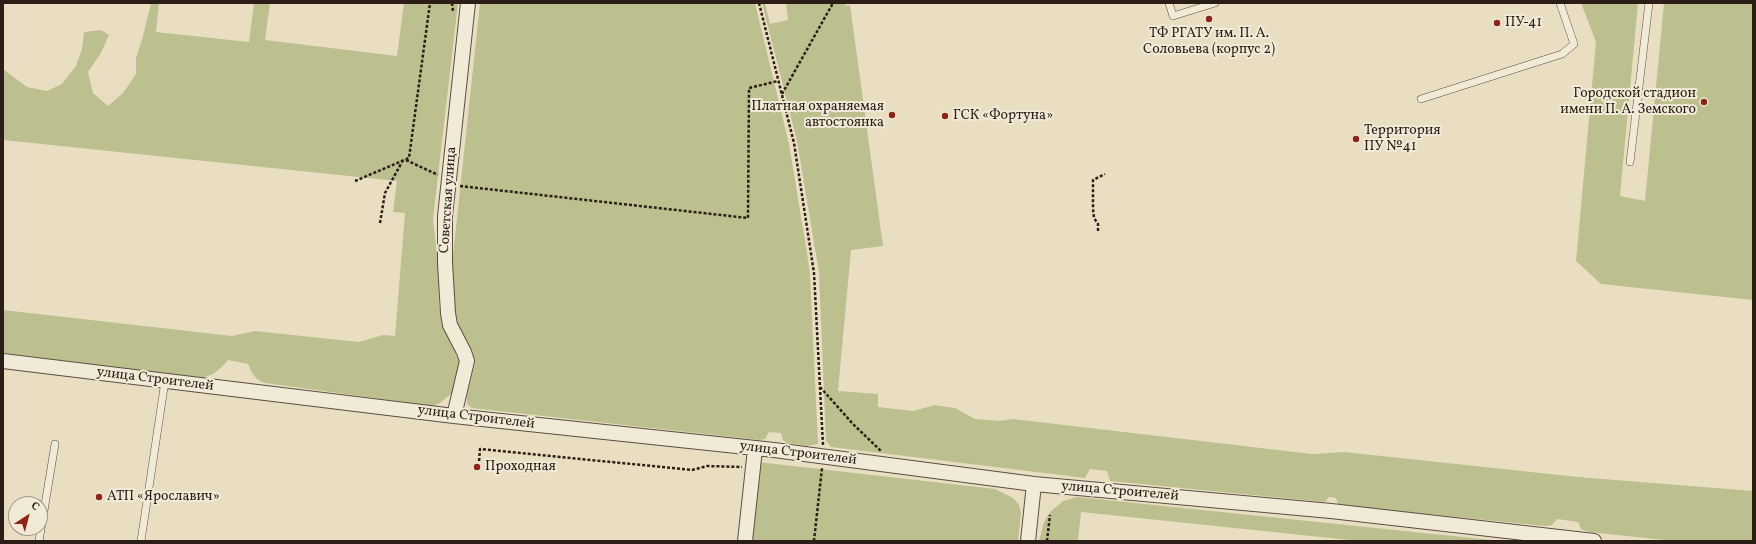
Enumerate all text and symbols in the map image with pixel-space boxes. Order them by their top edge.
marker: ТФ РГАТУ им. П. А. Соловьева (корпус 2) [1204,14,1214,24]
place label: ПУ-41 [1505,15,1542,31]
marker: ПУ-41 [1492,18,1502,28]
place label: ТФ РГАТУ им. П. А. Соловьева (корпус 2) [1143,26,1275,58]
place label: Городской стадион имени П. А. Земского [1560,86,1696,118]
marker: Городской стадион имени П. А. Земского [1699,97,1709,107]
place label: Платная охраняемая автостоянка [751,99,884,132]
place label: ГСК «Фортуна» [953,108,1053,124]
marker: Платная охраняемая автостоянка [887,110,897,120]
marker: ГСК «Фортуна» [940,111,950,121]
place label: Территория ПУ №41 [1364,123,1441,156]
marker: Территория ПУ №41 [1351,134,1361,144]
street label: Советская улица [437,146,461,254]
street label: улица Строителей [96,364,214,396]
street label: улица Строителей [417,402,535,434]
street label: улица Строителей [739,438,857,470]
place label: Проходная [485,459,556,475]
marker: Проходная [472,462,482,472]
street label: улица Строителей [1061,478,1179,506]
place label: АТП «Ярославич» [107,489,220,505]
marker: АТП «Ярославич» [94,492,104,502]
north arrow [8,496,48,536]
text: С [27,499,42,515]

